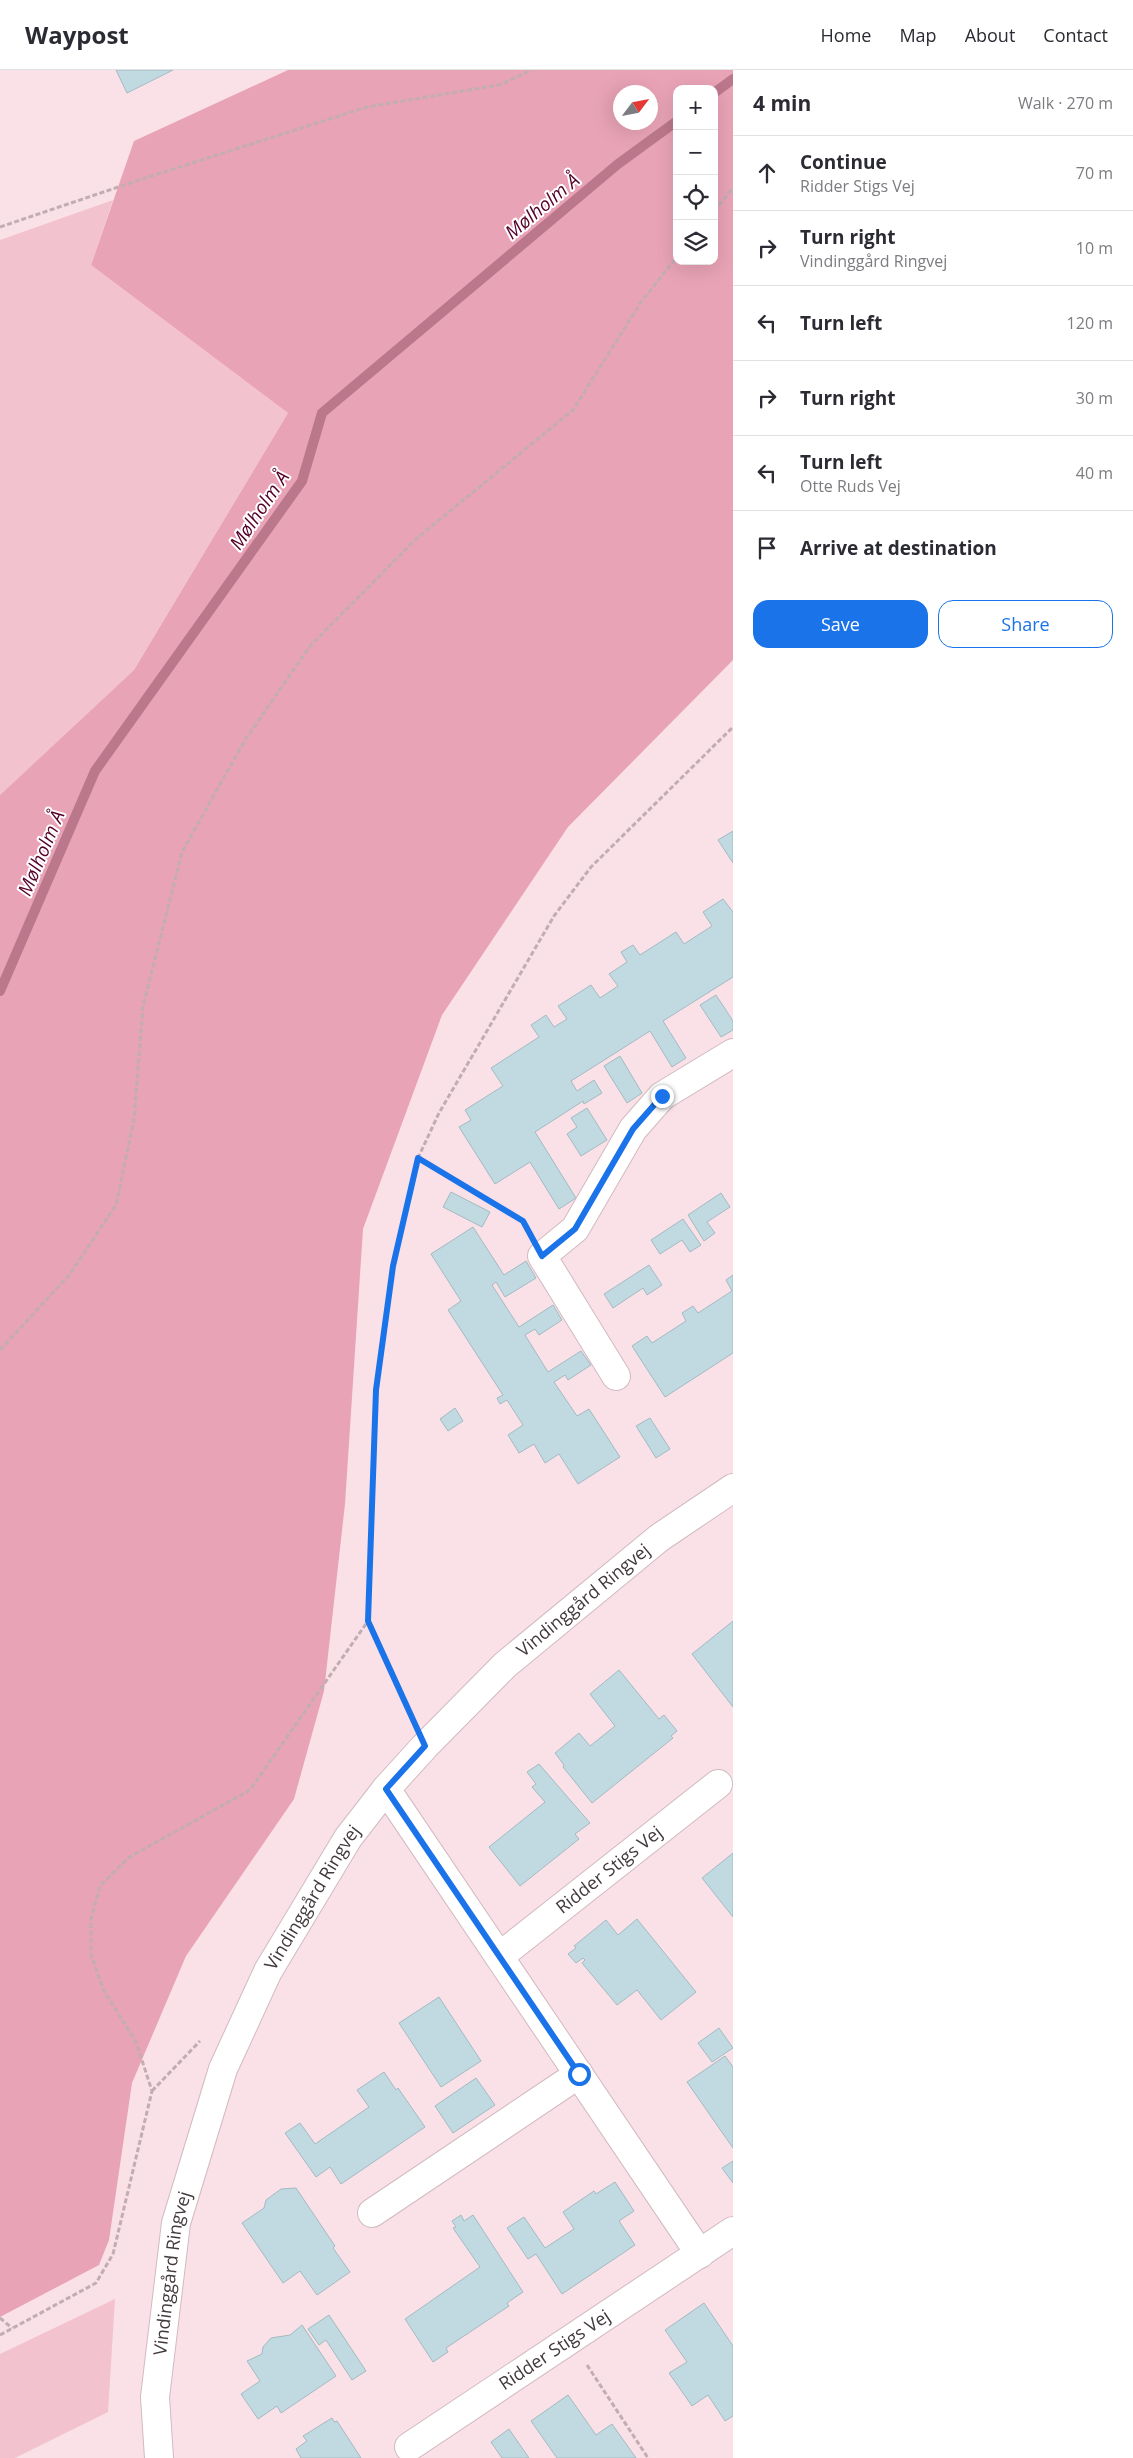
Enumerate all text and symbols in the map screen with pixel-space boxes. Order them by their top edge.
text: Waypost [25,18,129,51]
text: Home [821,23,871,47]
text: Map [899,23,937,47]
text: About [965,23,1015,47]
text: Contact [1043,23,1108,47]
north arrow [613,85,658,130]
map controls [673,85,718,265]
button: + [673,85,718,130]
text: 4 min [753,89,811,117]
text: Walk · 270 m [1018,92,1113,114]
button: − [673,130,718,175]
text: Continue [800,149,887,175]
icon: ahead [753,159,781,187]
text: 70 m [1076,162,1113,184]
water label: Mølholm Å [499,167,585,245]
button: locate [673,175,718,220]
text: Ridder Stigs Vej [800,175,915,197]
button: layers [673,220,718,265]
text: Turn right [800,224,895,250]
icon: right [753,234,781,262]
text: 10 m [1076,237,1113,259]
text: Vindinggård Ringvej [800,250,947,272]
icon: left [753,309,781,337]
text: Turn left [800,310,882,336]
text: 120 m [1067,312,1113,334]
icon: right [753,384,781,412]
text: Turn right [800,385,895,411]
text: 30 m [1076,387,1113,409]
text: Turn left [800,449,882,475]
icon: left [753,459,781,487]
text: 40 m [1076,462,1113,484]
water label: Mølholm Å [223,465,295,555]
text: Otte Ruds Vej [800,475,901,497]
icon: arrive [753,534,781,562]
text: Arrive at destination [800,535,997,561]
button: Save [753,600,928,648]
button: Share [938,600,1113,648]
water label: Mølholm Å [11,807,71,899]
route end [651,1085,674,1108]
street label: Vindinggård Ringvej [511,1538,654,1662]
street label: Vindinggård Ringvej [258,1819,365,1974]
street label: Ridder Stigs Vej [550,1820,667,1919]
route start [568,2063,591,2086]
street label: Vindinggård Ringvej [147,2188,196,2357]
street label: Ridder Stigs Vej [494,2303,614,2395]

